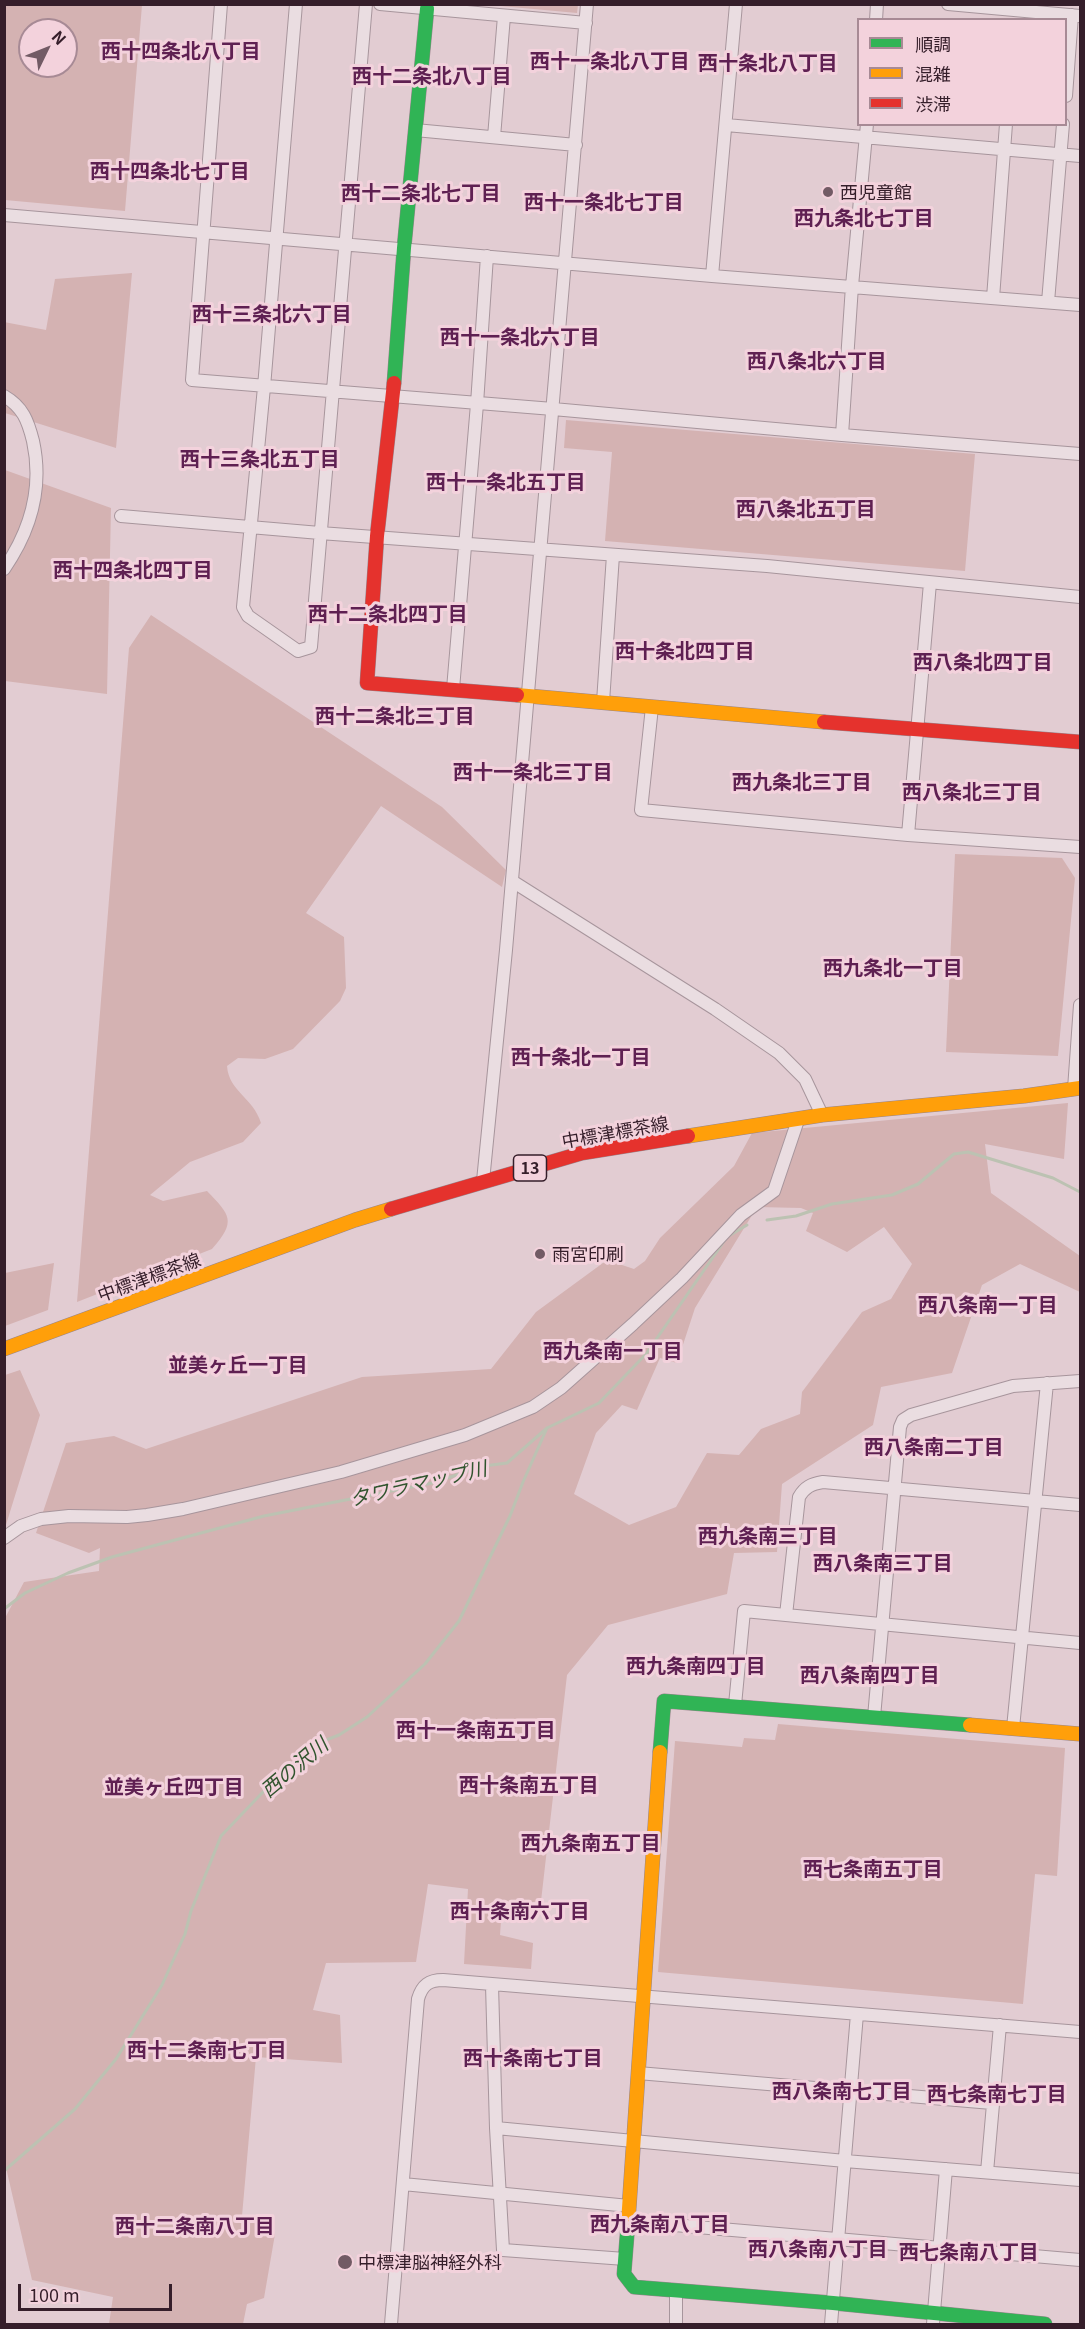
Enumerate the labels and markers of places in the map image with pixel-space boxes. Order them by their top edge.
place label: 西児童館 [840,181,912,203]
marker: 西児童館 [821,185,835,199]
place label: 雨宮印刷 [552,1243,624,1265]
marker: 雨宮印刷 [533,1247,547,1261]
place label: 中標津脳神経外科 [358,2251,502,2273]
marker: 中標津脳神経外科 [336,2253,354,2271]

